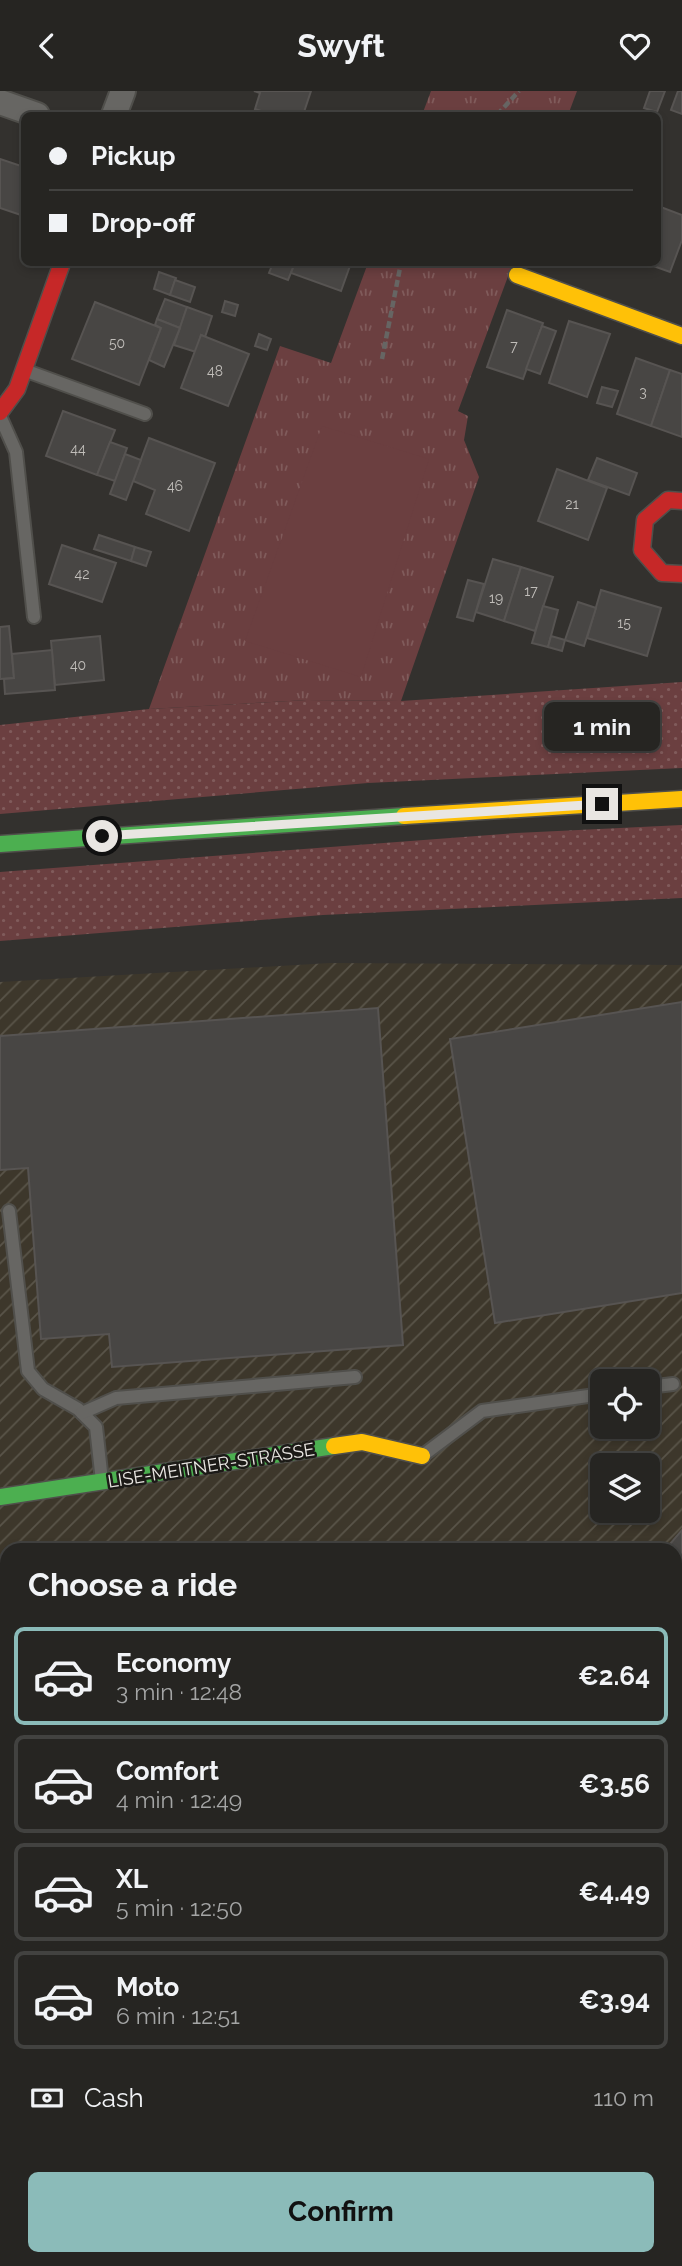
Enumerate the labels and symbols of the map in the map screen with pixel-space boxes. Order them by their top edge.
house number: 50 [109,335,125,351]
house number: 7 [510,338,518,354]
house number: 48 [207,363,223,379]
house number: 3 [639,384,647,400]
house number: 44 [70,441,86,457]
house number: 46 [167,478,183,494]
house number: 21 [565,496,579,512]
house number: 42 [75,566,89,582]
house number: 17 [524,583,538,599]
house number: 19 [489,590,503,606]
house number: 15 [617,615,631,631]
house number: 40 [70,657,86,673]
callout: 1 min [544,703,660,751]
route end [586,788,618,820]
route start [86,820,118,852]
street label: LISE-MEITNER-STRASSE [106,1438,316,1492]

